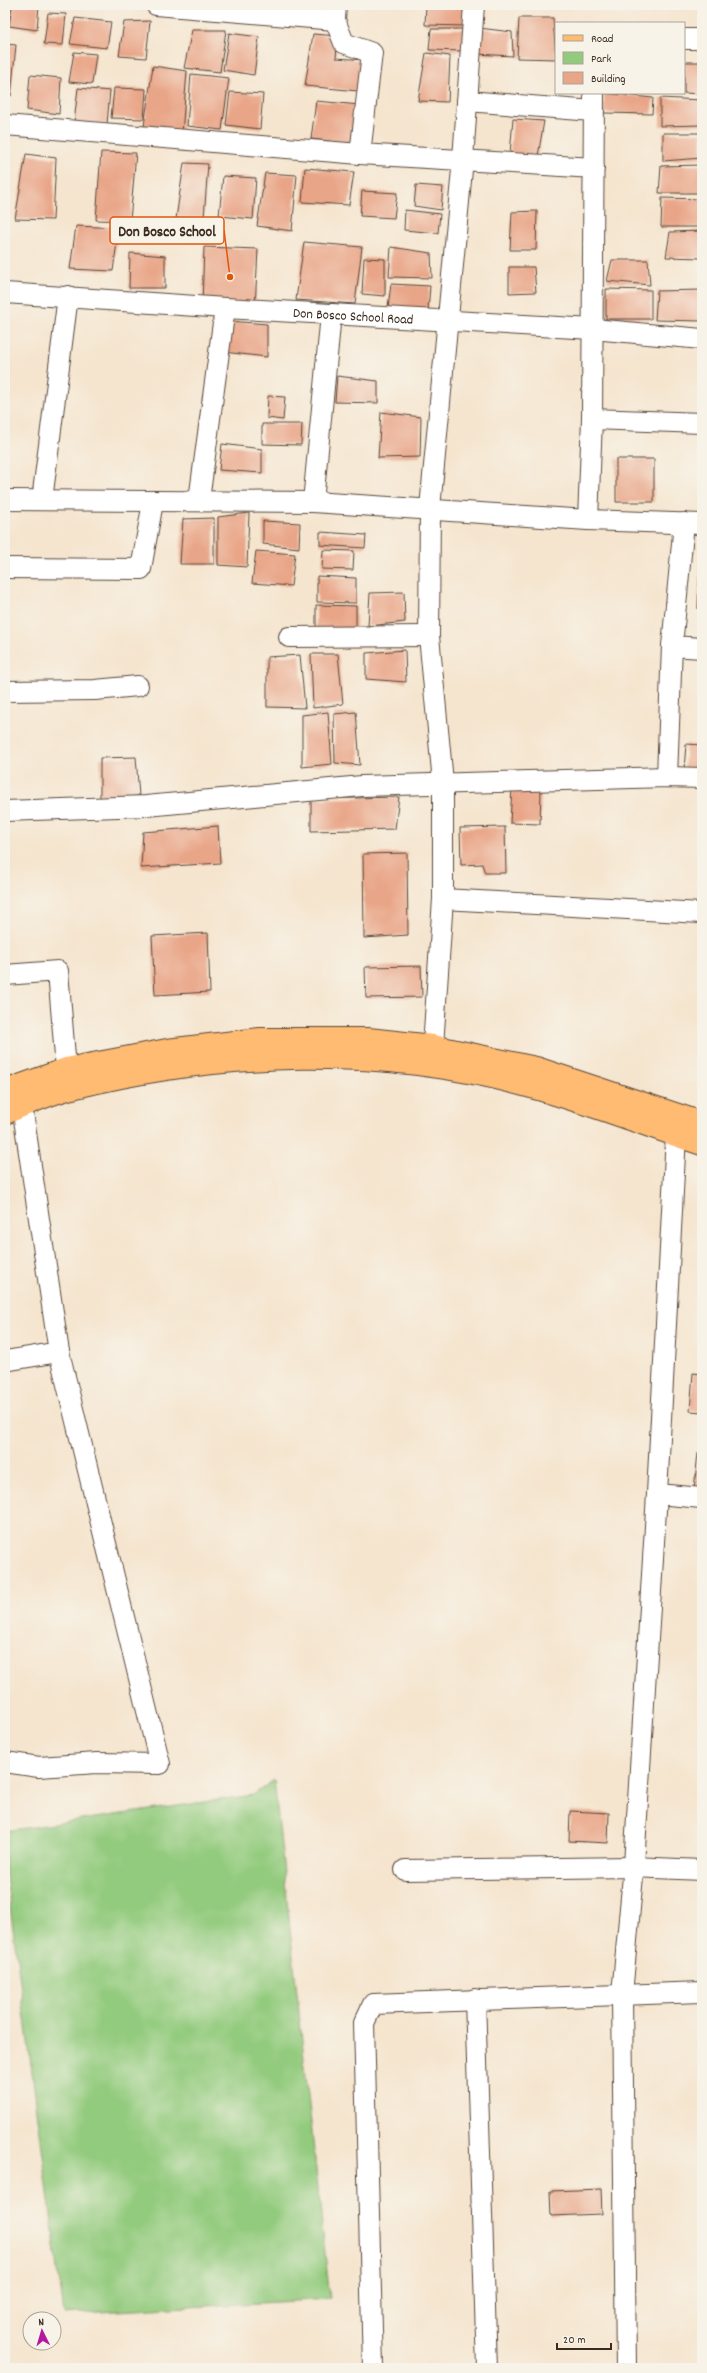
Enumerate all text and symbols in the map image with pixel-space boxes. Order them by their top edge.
legend [555,22,685,94]
text: Road [591,31,613,48]
text: Park [591,51,612,68]
text: Building [591,71,626,88]
callout: Don Bosco School [110,217,224,244]
text: Don Bosco School [118,222,216,244]
street label: Don Bosco School Road [292,304,414,331]
north arrow [22,2311,62,2351]
text: N [38,2315,45,2331]
scale bar [557,2325,611,2351]
text: 20 m [563,2332,586,2349]

